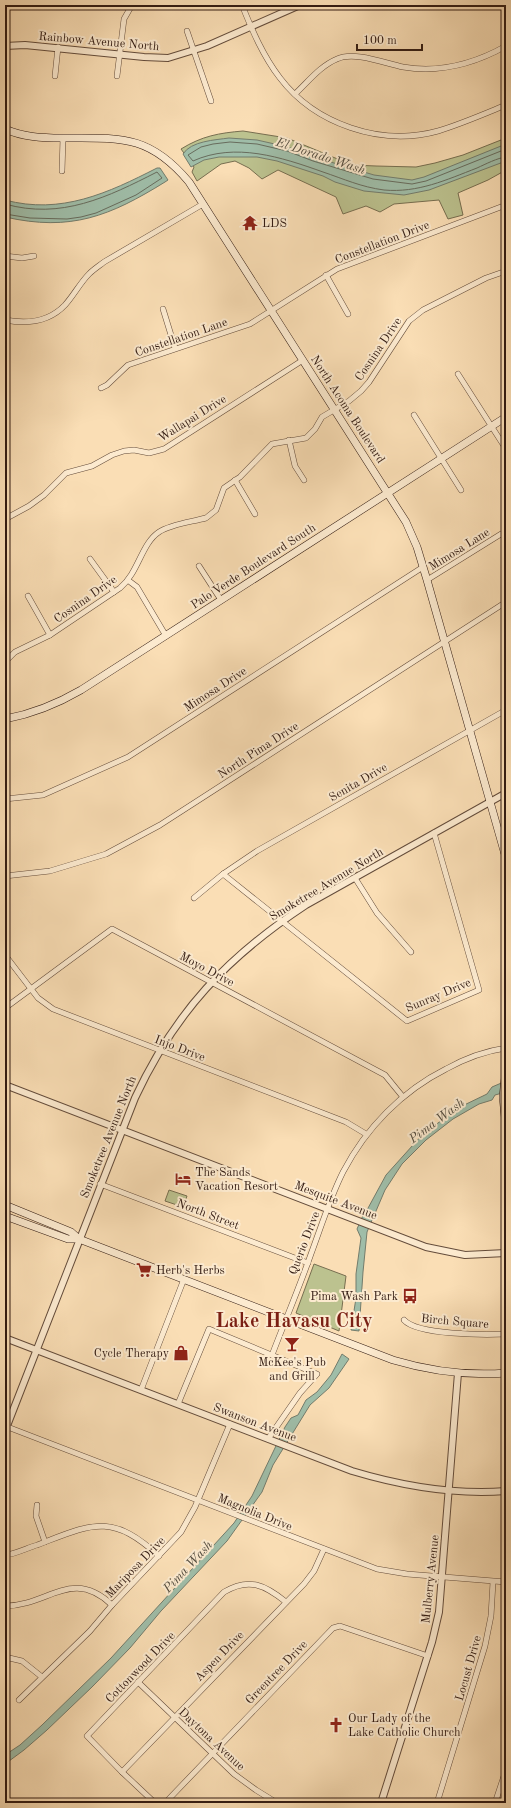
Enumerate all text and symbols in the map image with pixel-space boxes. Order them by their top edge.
scale bar [357,26,422,52]
street label: Rainbow Avenue North [38,31,160,53]
text: 100 m [363,35,397,47]
water label: El Dorado Wash [273,136,367,177]
temple icon: LDS [241,214,259,232]
place label: LDS [262,218,287,230]
street label: Constellation Drive [334,219,432,266]
street label: Cosnina Drive [353,315,405,383]
street label: Constellation Lane [134,316,230,359]
street label: North Acoma Boulevard [308,353,386,466]
street label: Wallapai Drive [156,393,229,445]
street label: Palo Verde Boulevard South [189,522,319,612]
street label: Mimosa Lane [427,526,492,573]
street label: Cosnina Drive [52,574,120,626]
street label: Mimosa Drive [182,665,249,715]
street label: North Pima Drive [216,720,301,781]
street label: Senita Drive [327,761,390,804]
street label: Smoketree Avenue North [267,846,386,924]
street label: Moyo Drive [177,951,236,989]
street label: Sunray Drive [404,977,473,1015]
street label: Injo Drive [153,1034,207,1064]
street label: Smoketree Avenue North [79,1074,139,1200]
water label: Pima Wash [406,1096,467,1147]
place label: The Sands Vacation Resort [195,1167,278,1193]
hotel icon: The Sands Vacation Resort [174,1170,192,1188]
street label: Mesquite Avenue [293,1180,379,1222]
street label: North Street [175,1198,241,1232]
street label: Querio Drive [287,1210,323,1277]
supermarket icon: Herb's Herbs [135,1261,153,1279]
place label: Herb's Herbs [156,1265,225,1277]
bus stop icon: Pima Wash Park [401,1287,419,1305]
place label: Pima Wash Park [310,1291,398,1303]
district label: Lake Havasu City [215,1312,373,1332]
street label: Birch Square [421,1313,490,1331]
bar icon: McKee's Pub and Grill [283,1335,301,1353]
shop icon: Cycle Therapy [172,1344,190,1362]
place label: Cycle Therapy [94,1348,170,1360]
place label: McKee's Pub and Grill [258,1357,326,1383]
street label: Swanson Avenue [211,1402,298,1444]
street label: Magnolia Drive [216,1492,294,1534]
street label: Mulberry Avenue [420,1534,442,1624]
street label: Mariposa Drive [104,1535,168,1601]
water label: Pima Wash [160,1538,216,1596]
street label: Cottonwood Drive [104,1629,178,1706]
street label: Aspen Drive [193,1629,247,1684]
street label: Locust Drive [454,1634,484,1702]
street label: Greentree Drive [243,1638,310,1707]
street label: Daytona Avenue [176,1706,247,1774]
place label: Our Lady of the Lake Catholic Church [348,1713,461,1739]
church icon: Our Lady of the Lake Catholic Church [327,1716,345,1734]

